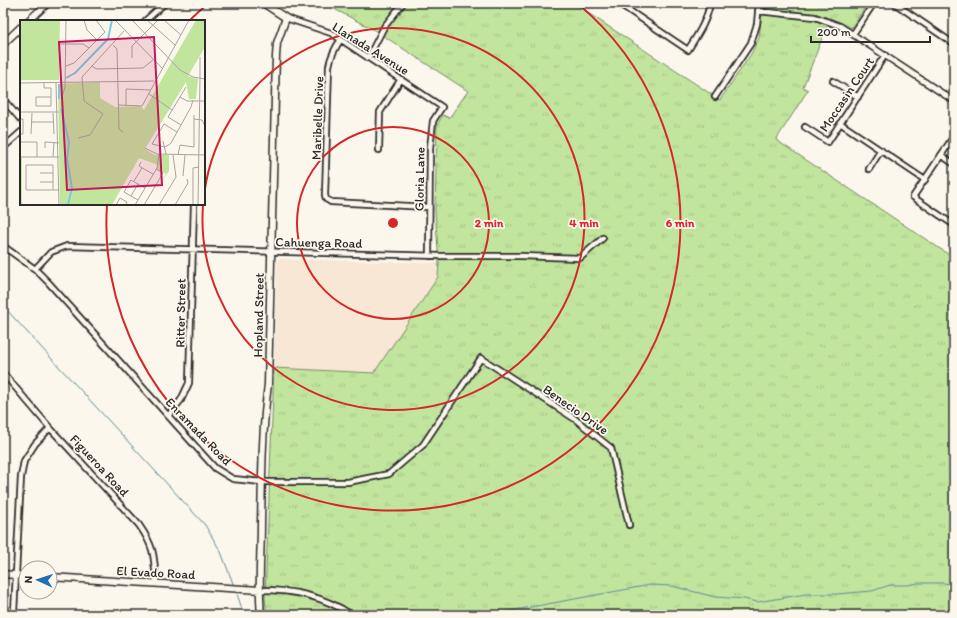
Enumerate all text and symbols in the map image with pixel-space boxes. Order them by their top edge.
scale bar [811,18,930,44]
street label: Llanada Avenue [330,19,412,78]
inset map [20,20,205,205]
text: 200 m [817,25,851,39]
street label: Moccasin Court [816,54,877,134]
street label: Maribelle Drive [309,76,326,160]
street label: Gloria Lane [411,147,428,211]
centre of rings [386,216,400,230]
text: 2 min [475,216,504,230]
text: 4 min [569,216,599,230]
text: 6 min [666,216,695,230]
street label: Cahuenga Road [275,234,363,251]
street label: Hopland Street [250,272,267,357]
street label: Ritter Street [172,278,189,348]
street label: Benecio Drive [540,381,611,437]
street label: Enramada Road [163,394,235,468]
street label: Figueroa Road [67,431,132,499]
north arrow [18,560,58,600]
street label: El Evado Road [116,563,196,582]
text: N [22,575,35,584]

